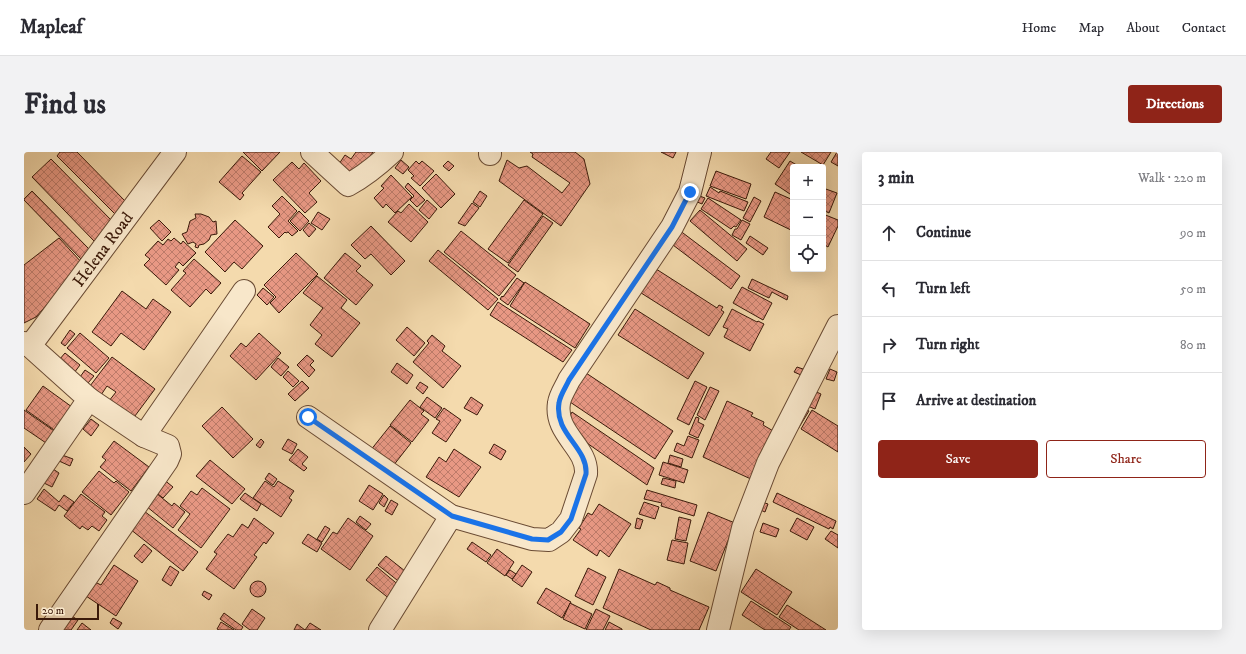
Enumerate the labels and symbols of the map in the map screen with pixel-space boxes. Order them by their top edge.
route end [681,183,699,201]
street label: Helena Road [68,207,139,292]
route start [299,408,317,426]
scale bar [36,602,99,621]

